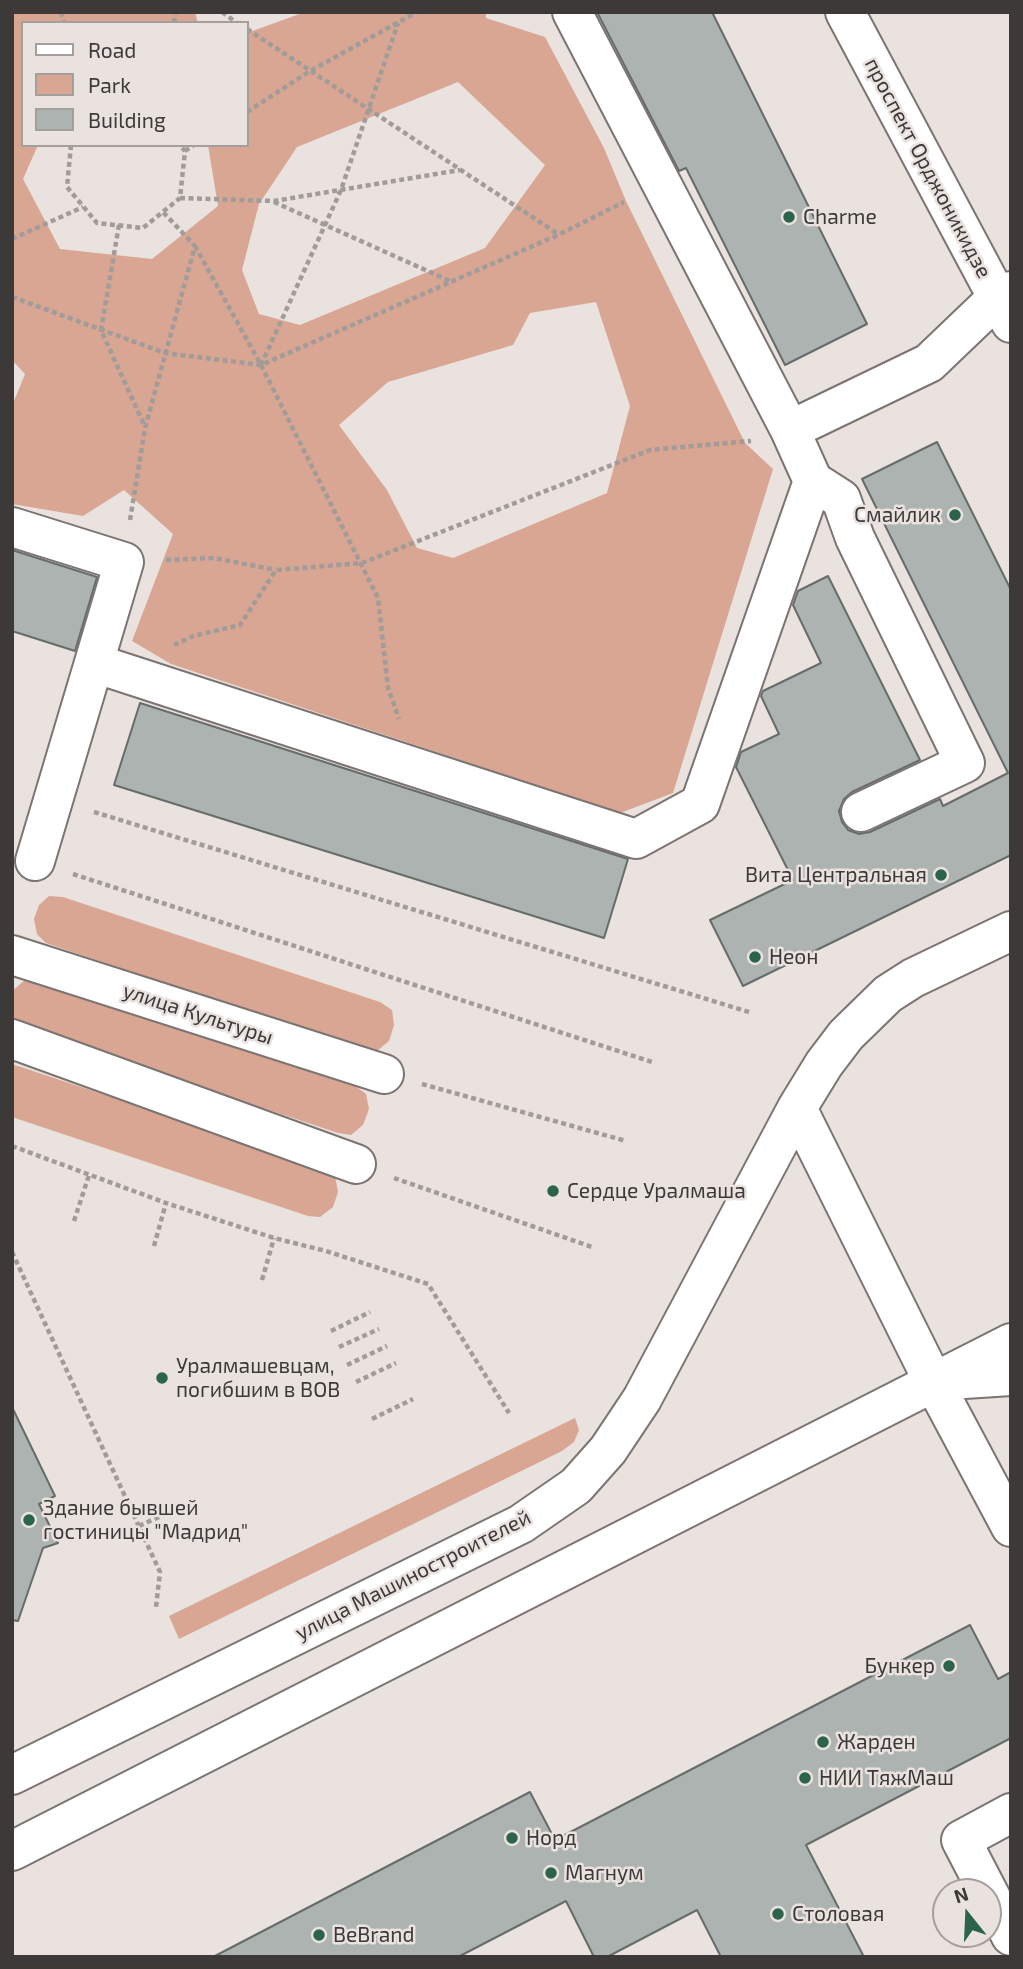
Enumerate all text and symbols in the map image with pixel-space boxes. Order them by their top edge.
legend [21,21,248,147]
text: Road [88,37,136,62]
street label: проспект Орджоникидзе [859,54,997,282]
text: Park [88,72,131,97]
text: Building [88,107,166,132]
place label: Charme [803,204,877,230]
marker: Charme [781,209,797,225]
place label: Смайлик [854,502,941,528]
marker: Смайлик [947,507,963,523]
place label: Вита Центральная [745,862,927,888]
marker: Вита Центральная [933,867,949,883]
place label: Неон [769,944,819,970]
marker: Неон [747,949,763,965]
street label: улица Культуры [120,978,276,1050]
place label: Сердце Уралмаша [567,1178,746,1204]
marker: Сердце Уралмаша [545,1183,561,1199]
place label: Уралмашевцам, погибшим в ВОВ [176,1353,340,1403]
marker: Уралмашевцам, погибшим в ВОВ [154,1370,170,1386]
place label: Здание бывшей гостиницы "Мадрид" [43,1495,248,1545]
street label: улица Машиностроителей [291,1505,535,1645]
marker: Здание бывшей гостиницы "Мадрид" [21,1512,37,1528]
place label: Бункер [864,1653,935,1679]
marker: Бункер [941,1658,957,1674]
place label: Жарден [837,1729,916,1755]
marker: Жарден [815,1734,831,1750]
place label: НИИ ТяжМаш [819,1765,954,1791]
marker: НИИ ТяжМаш [797,1770,813,1786]
place label: Норд [526,1825,577,1851]
marker: Норд [504,1830,520,1846]
place label: Магнум [565,1860,644,1886]
marker: Магнум [543,1865,559,1881]
north arrow [932,1878,1002,1948]
text: N [951,1881,971,1908]
place label: Столовая [792,1901,884,1927]
marker: Столовая [770,1906,786,1922]
place label: BeBrand [333,1922,415,1948]
marker: BeBrand [311,1927,327,1943]

